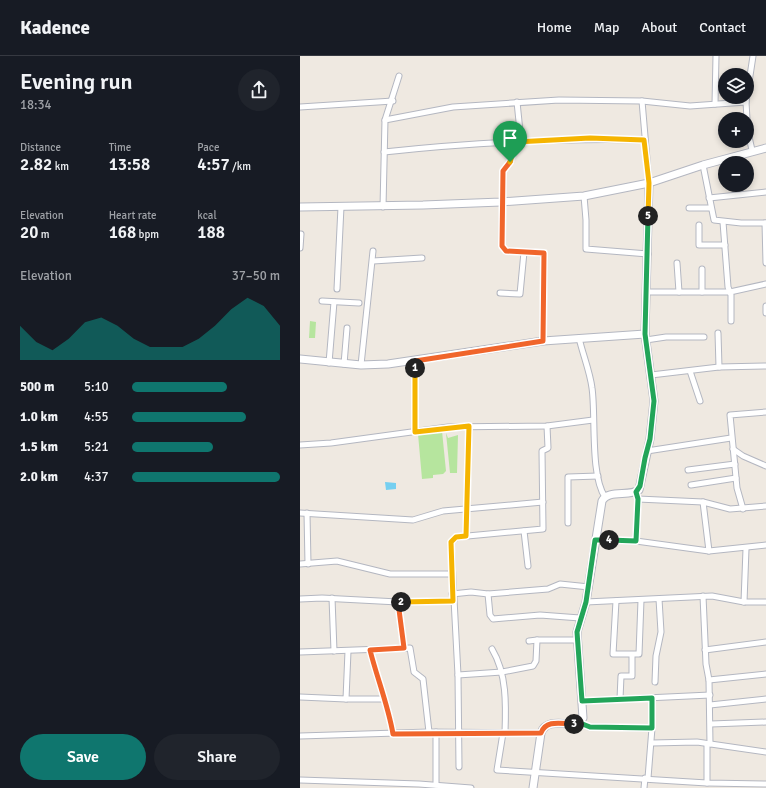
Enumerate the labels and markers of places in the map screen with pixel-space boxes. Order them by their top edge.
pin [493,121,527,162]
pin: 5 [638,206,658,226]
pin: 1 [405,358,425,378]
pin: 4 [599,530,619,550]
pin: 2 [391,592,411,612]
pin: 3 [564,714,584,734]

